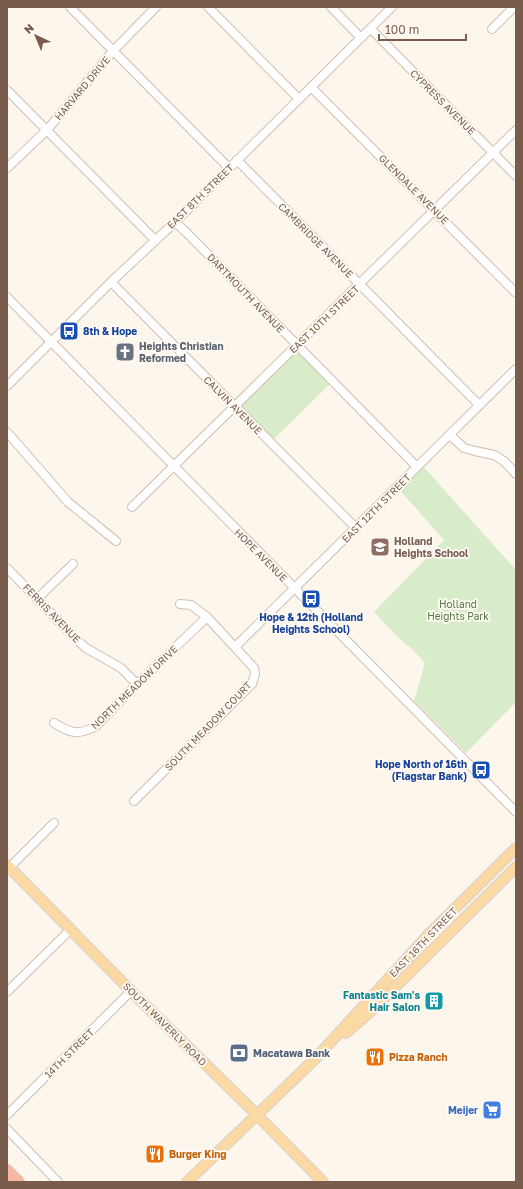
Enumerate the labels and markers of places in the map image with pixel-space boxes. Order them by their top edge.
bus stop icon: 8th & Hope [58,320,80,342]
place label: 8th & Hope [83,325,137,337]
place label: Heights Christian Reformed [139,340,223,364]
church icon: Heights Christian Reformed [114,341,136,363]
place label: Holland Heights School [394,535,469,559]
school or university icon: Holland Heights School [369,536,391,558]
bus stop icon: Hope & 12th (Holland Heights School) [300,588,322,610]
place label: Hope & 12th (Holland Heights School) [259,611,363,635]
place label: Hope North of 16th (Flagstar Bank) [375,758,467,782]
bus stop icon: Hope North of 16th (Flagstar Bank) [470,759,492,781]
place label: Fantastic Sam's Hair Salon [343,989,420,1013]
building icon: Fantastic Sam's Hair Salon [423,990,445,1012]
bank icon: Macatawa Bank [228,1042,250,1064]
restaurant icon: Pizza Ranch [364,1046,386,1068]
place label: Macatawa Bank [253,1047,330,1059]
place label: Pizza Ranch [389,1051,448,1063]
supermarket icon: Meijer [481,1099,503,1121]
place label: Meijer [448,1104,478,1116]
restaurant icon: Burger King [144,1143,166,1165]
place label: Burger King [169,1148,226,1160]

